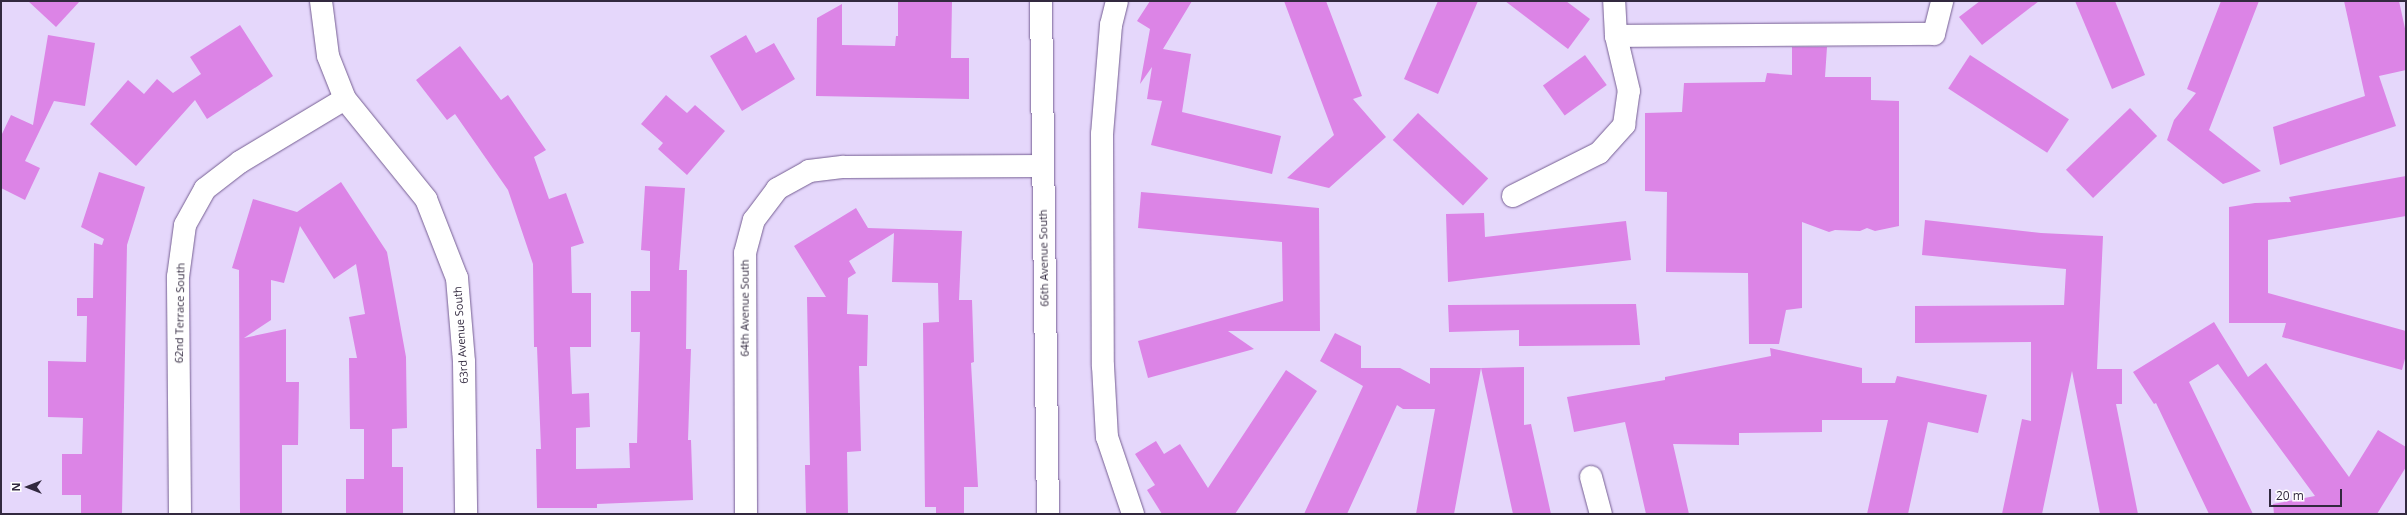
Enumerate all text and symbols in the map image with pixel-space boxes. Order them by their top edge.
street label: 66th Avenue South [1037,209,1051,307]
street label: 64th Avenue South [738,259,752,357]
street label: 62nd Terrace South [173,263,187,363]
street label: 63rd Avenue South [451,286,471,384]
north arrow [8,467,48,507]
scale bar [2271,481,2344,507]
text: N [8,483,23,491]
text: 20 m [2276,487,2304,504]

